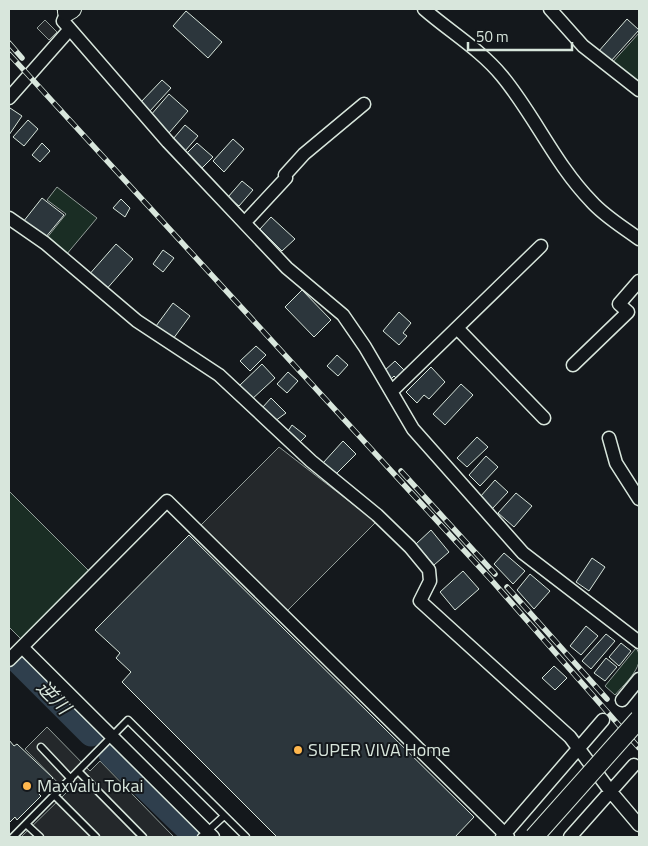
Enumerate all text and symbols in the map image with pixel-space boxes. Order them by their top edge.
scale bar [468,20,572,52]
text: 50 m [476,25,509,48]
water label: 逆川 [31,673,79,722]
place label: SUPER VIVA Home [308,736,450,763]
marker: SUPER VIVA Home [292,744,304,756]
place label: Maxvalu Tokai [37,772,143,799]
marker: Maxvalu Tokai [21,780,33,792]

